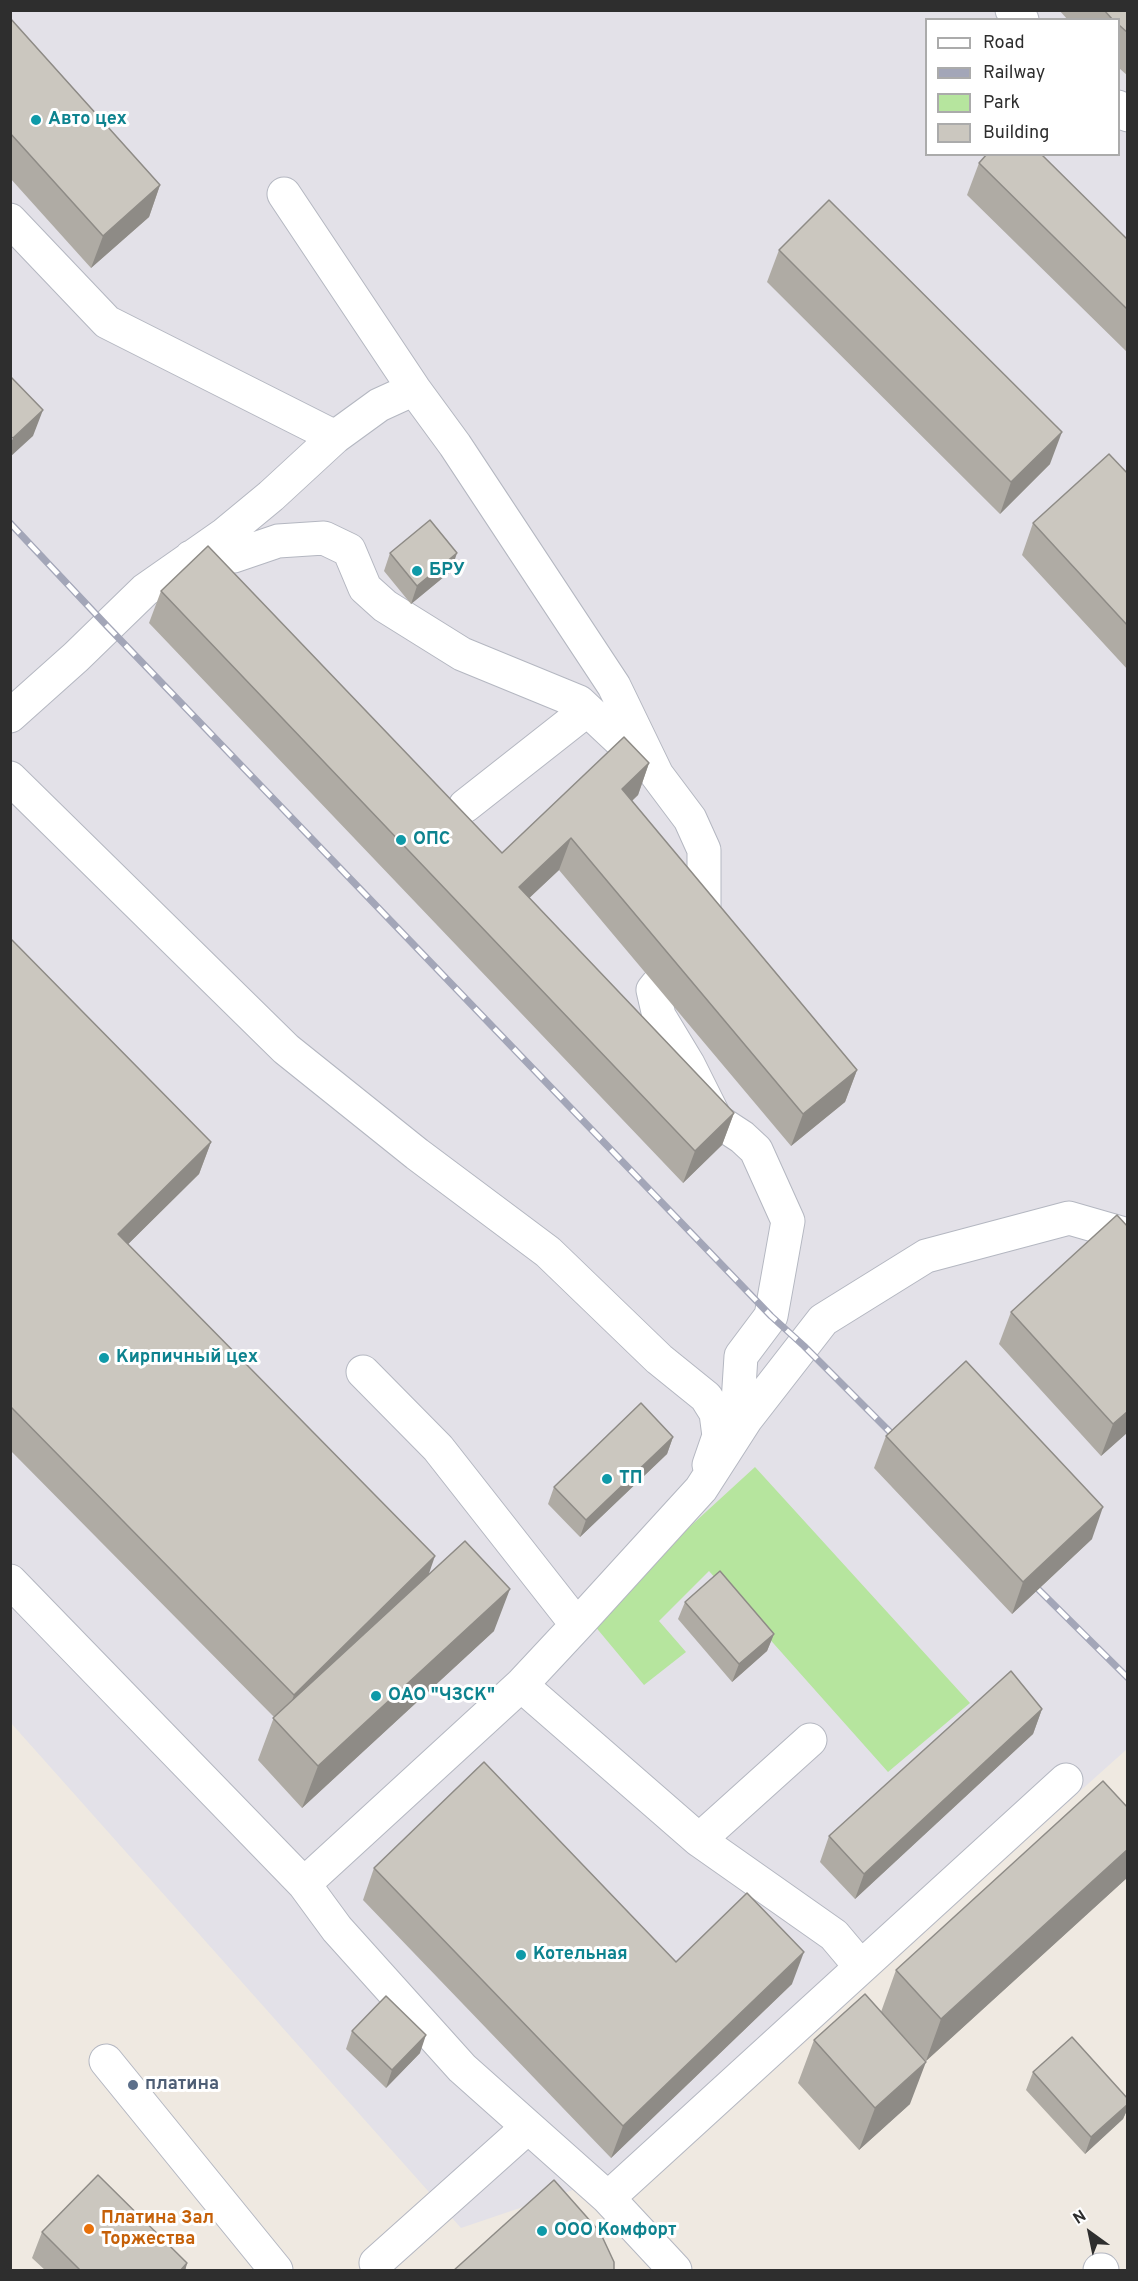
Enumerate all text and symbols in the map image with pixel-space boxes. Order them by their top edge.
legend [925,18,1120,156]
text: Road [983,32,1025,55]
text: Railway [983,62,1045,85]
text: Park [983,92,1020,115]
place label: Авто цех [48,109,127,131]
marker: Авто цех [29,113,43,127]
text: Building [983,122,1049,145]
place label: БРУ [429,560,465,582]
marker: БРУ [410,564,424,578]
place label: ОПС [413,829,450,851]
marker: ОПС [394,833,408,847]
place label: Кирпичный цех [116,1347,258,1369]
marker: Кирпичный цех [97,1351,111,1365]
place label: ТП [619,1468,643,1490]
marker: ТП [600,1472,614,1486]
place label: ОАО "ЧЗСК" [388,1685,495,1707]
marker: ОАО "ЧЗСК" [369,1689,383,1703]
place label: Котельная [533,1944,628,1966]
marker: Котельная [514,1948,528,1962]
place label: платина [145,2074,219,2096]
marker: платина [126,2078,140,2092]
north arrow [1060,2203,1120,2263]
text: N [1070,2206,1090,2229]
place label: Платина Зал Торжества [101,2208,214,2250]
place label: ООО Комфорт [554,2220,677,2242]
marker: Платина Зал Торжества [82,2222,96,2236]
marker: ООО Комфорт [535,2224,549,2238]

